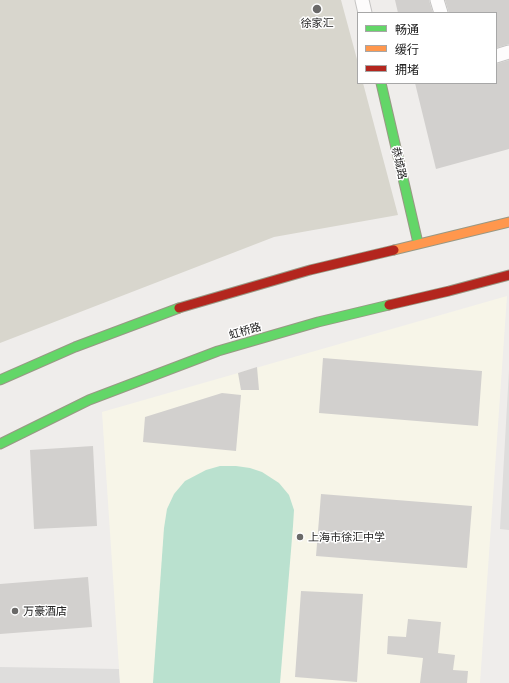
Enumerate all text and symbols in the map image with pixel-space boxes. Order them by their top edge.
marker: 徐家汇 [311,3,323,15]
legend [357,12,497,84]
place label: 徐家汇 [301,16,333,30]
text: 畅通 [395,23,419,36]
text: 缓行 [395,43,419,56]
text: 拥堵 [395,63,419,76]
street label: 恭城路 [389,145,409,181]
street label: 虹桥路 [227,320,263,342]
place label: 上海市徐汇中学 [308,530,385,544]
marker: 上海市徐汇中学 [295,532,305,542]
place label: 万豪酒店 [23,604,67,618]
marker: 万豪酒店 [10,606,20,616]

